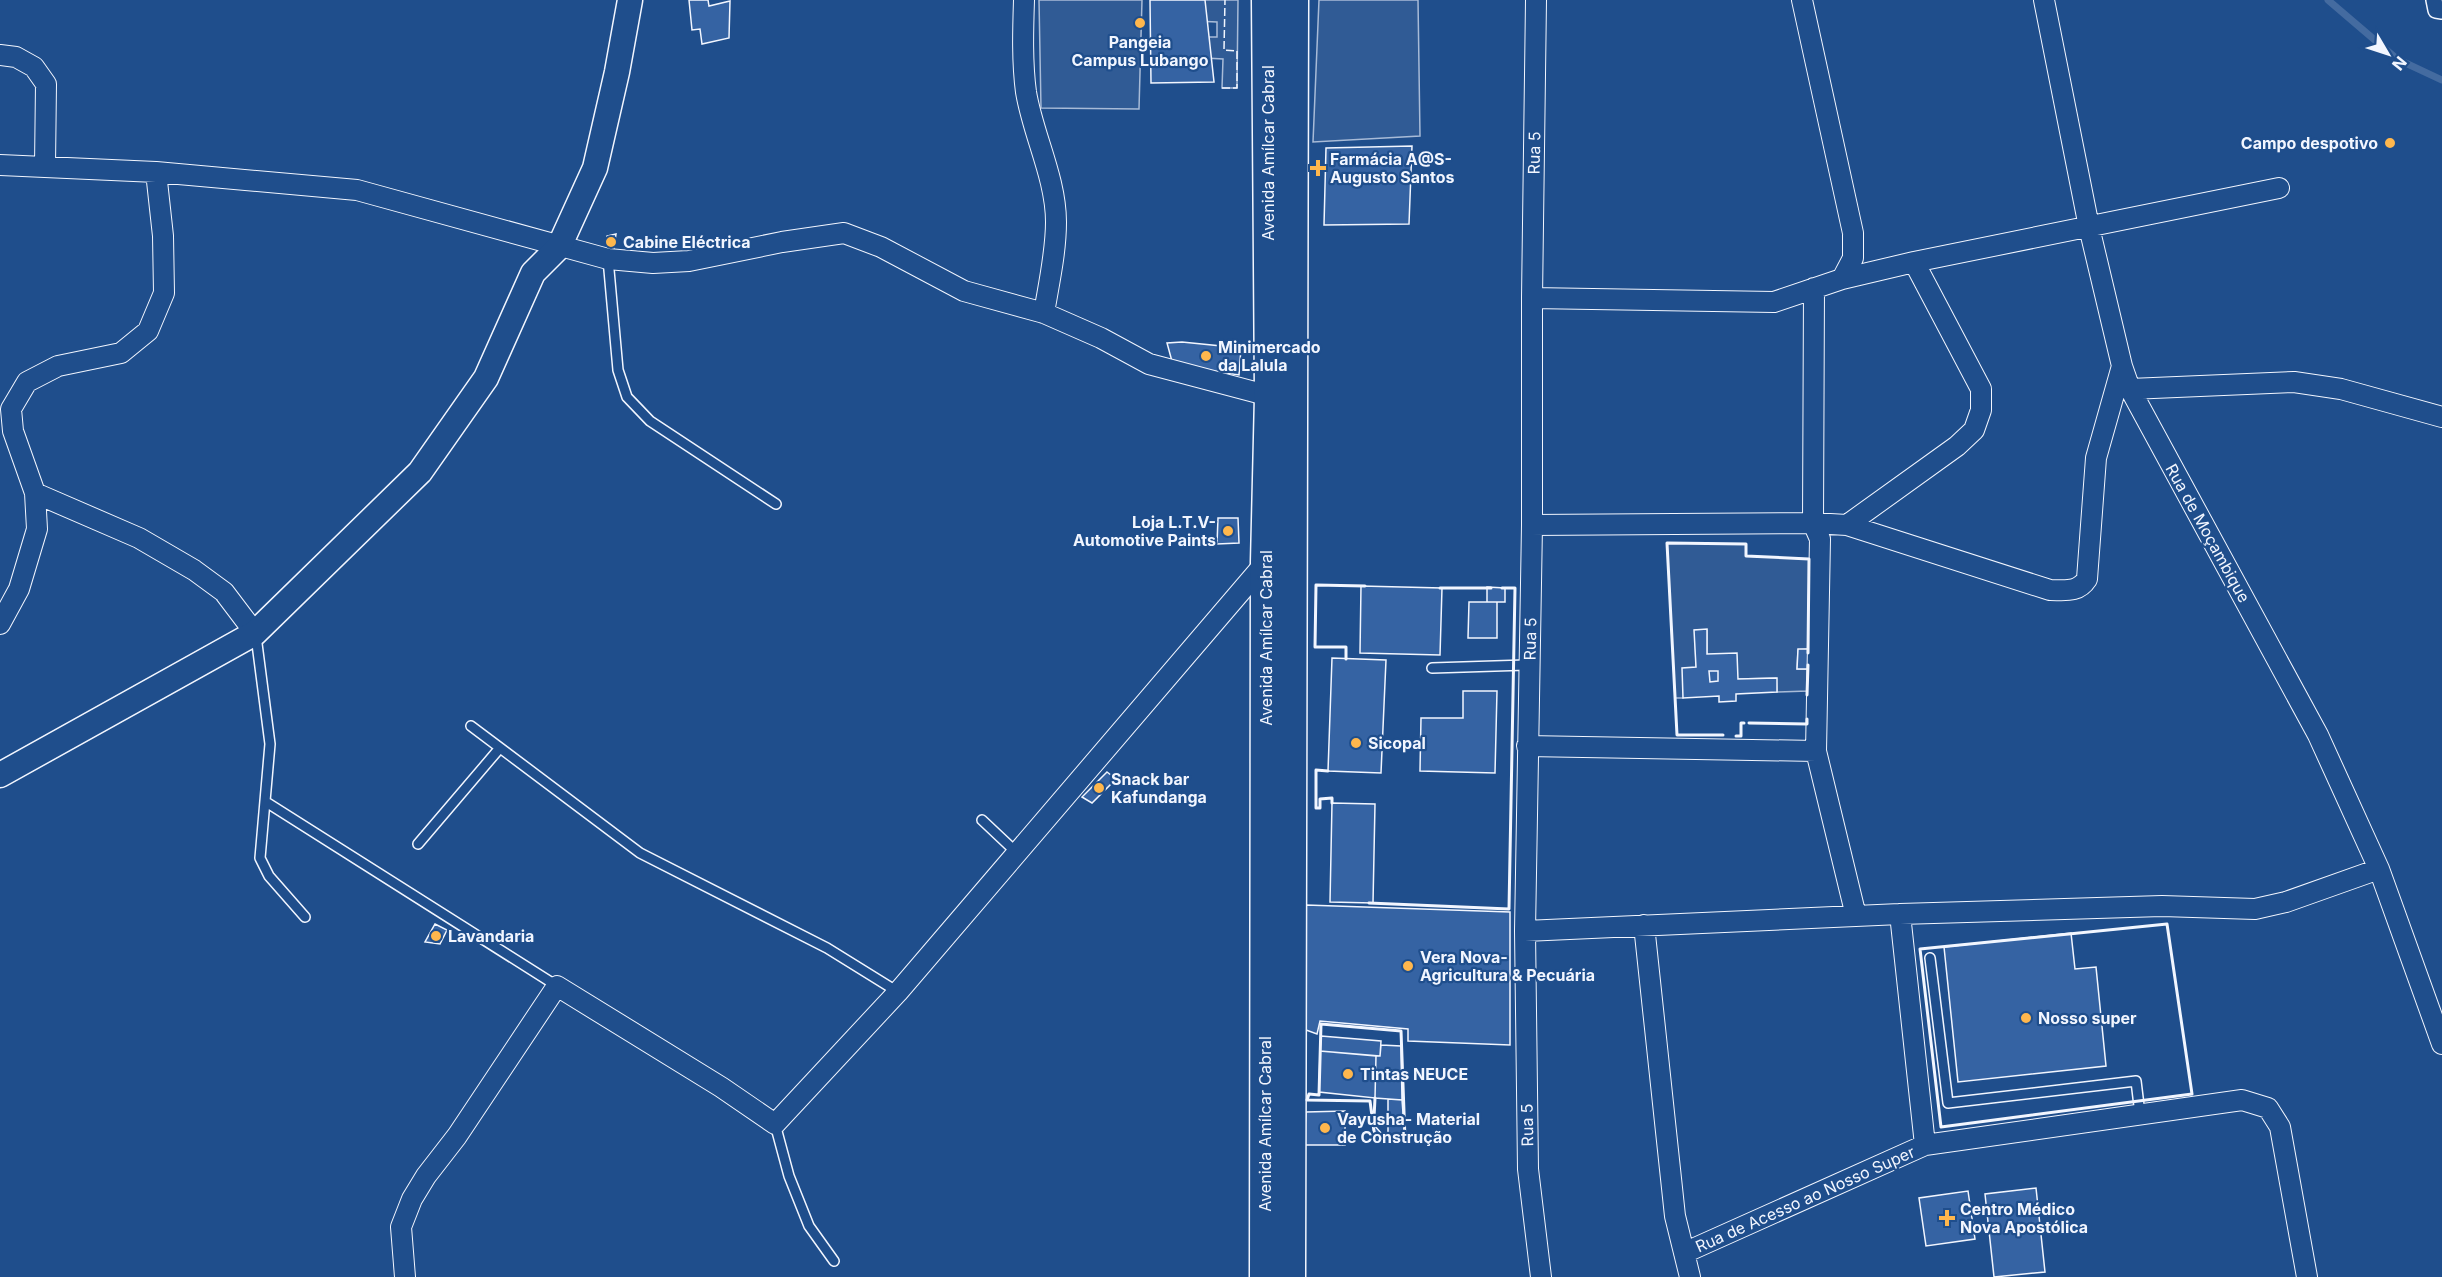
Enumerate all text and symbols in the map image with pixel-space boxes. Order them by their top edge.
marker: Pangeia Campus Lubango [1133,16,1147,30]
north arrow [2358,24,2418,84]
place label: Pangeia Campus Lubango [1072,32,1209,70]
text: N [2388,52,2411,74]
street label: Avenida Amílcar Cabral [1258,65,1278,241]
street label: Rua 5 [1524,131,1544,175]
place label: Campo despotivo [2241,133,2378,153]
marker: Campo despotivo [2383,136,2397,150]
place label: Farmácia A@S- Augusto Santos [1330,149,1454,187]
marker: Farmácia A@S- Augusto Santos [1311,161,1325,175]
place label: Cabine Eléctrica [623,232,751,252]
marker: Cabine Eléctrica [604,235,618,249]
place label: Minimercado da Lalula [1218,337,1321,375]
marker: Minimercado da Lalula [1199,349,1213,363]
street label: Rua de Moçambique [2162,460,2254,606]
place label: Loja L.T.V- Automotive Paints [1073,512,1216,550]
marker: Loja L.T.V- Automotive Paints [1221,524,1235,538]
street label: Avenida Amílcar Cabral [1256,550,1276,726]
street label: Rua 5 [1520,617,1540,661]
place label: Sicopal [1368,733,1426,753]
marker: Sicopal [1349,736,1363,750]
place label: Snack bar Kafundanga [1111,769,1207,807]
marker: Snack bar Kafundanga [1092,781,1106,795]
place label: Lavandaria [448,926,534,946]
marker: Lavandaria [429,929,443,943]
place label: Vera Nova- Agricultura & Pecuária [1420,947,1595,985]
marker: Vera Nova- Agricultura & Pecuária [1401,959,1415,973]
place label: Nosso super [2038,1008,2137,1028]
marker: Nosso super [2019,1011,2033,1025]
street label: Avenida Amílcar Cabral [1255,1036,1275,1212]
place label: Tintas NEUCE [1360,1064,1468,1084]
marker: Tintas NEUCE [1341,1067,1355,1081]
street label: Rua 5 [1517,1103,1537,1147]
place label: Vayusha- Material de Construção [1337,1109,1480,1147]
marker: Vayusha- Material de Construção [1318,1121,1332,1135]
street label: Rua de Acesso ao Nosso Super [1692,1141,1918,1257]
place label: Centro Médico Nova Apostólica [1960,1199,2088,1237]
marker: Centro Médico Nova Apostólica [1938,1209,1956,1227]

